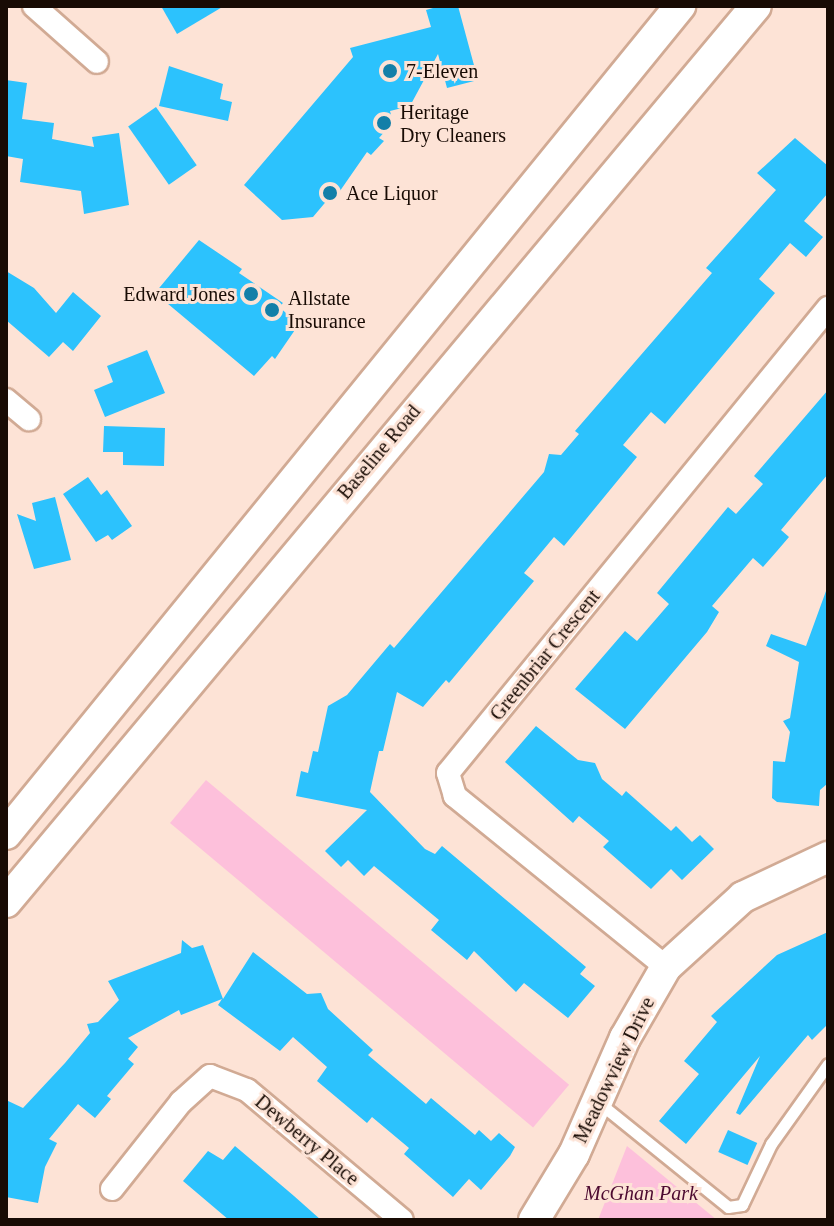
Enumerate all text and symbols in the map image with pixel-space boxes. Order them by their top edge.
place label: 7-Eleven [406,59,478,83]
marker: 7-Eleven [381,62,399,80]
place label: Heritage Dry Cleaners [400,100,506,147]
marker: Heritage Dry Cleaners [375,114,393,132]
place label: Ace Liquor [346,181,438,205]
marker: Ace Liquor [321,184,339,202]
place label: Edward Jones [123,282,235,306]
marker: Edward Jones [242,285,260,303]
place label: Allstate Insurance [288,286,366,333]
marker: Allstate Insurance [263,301,281,319]
street label: Baseline Road [332,400,426,504]
street label: Greenbriar Crescent [485,585,605,725]
street label: Meadowview Drive [568,993,660,1147]
street label: Dewberry Place [250,1090,364,1190]
park label: McGhan Park [584,1181,698,1205]

